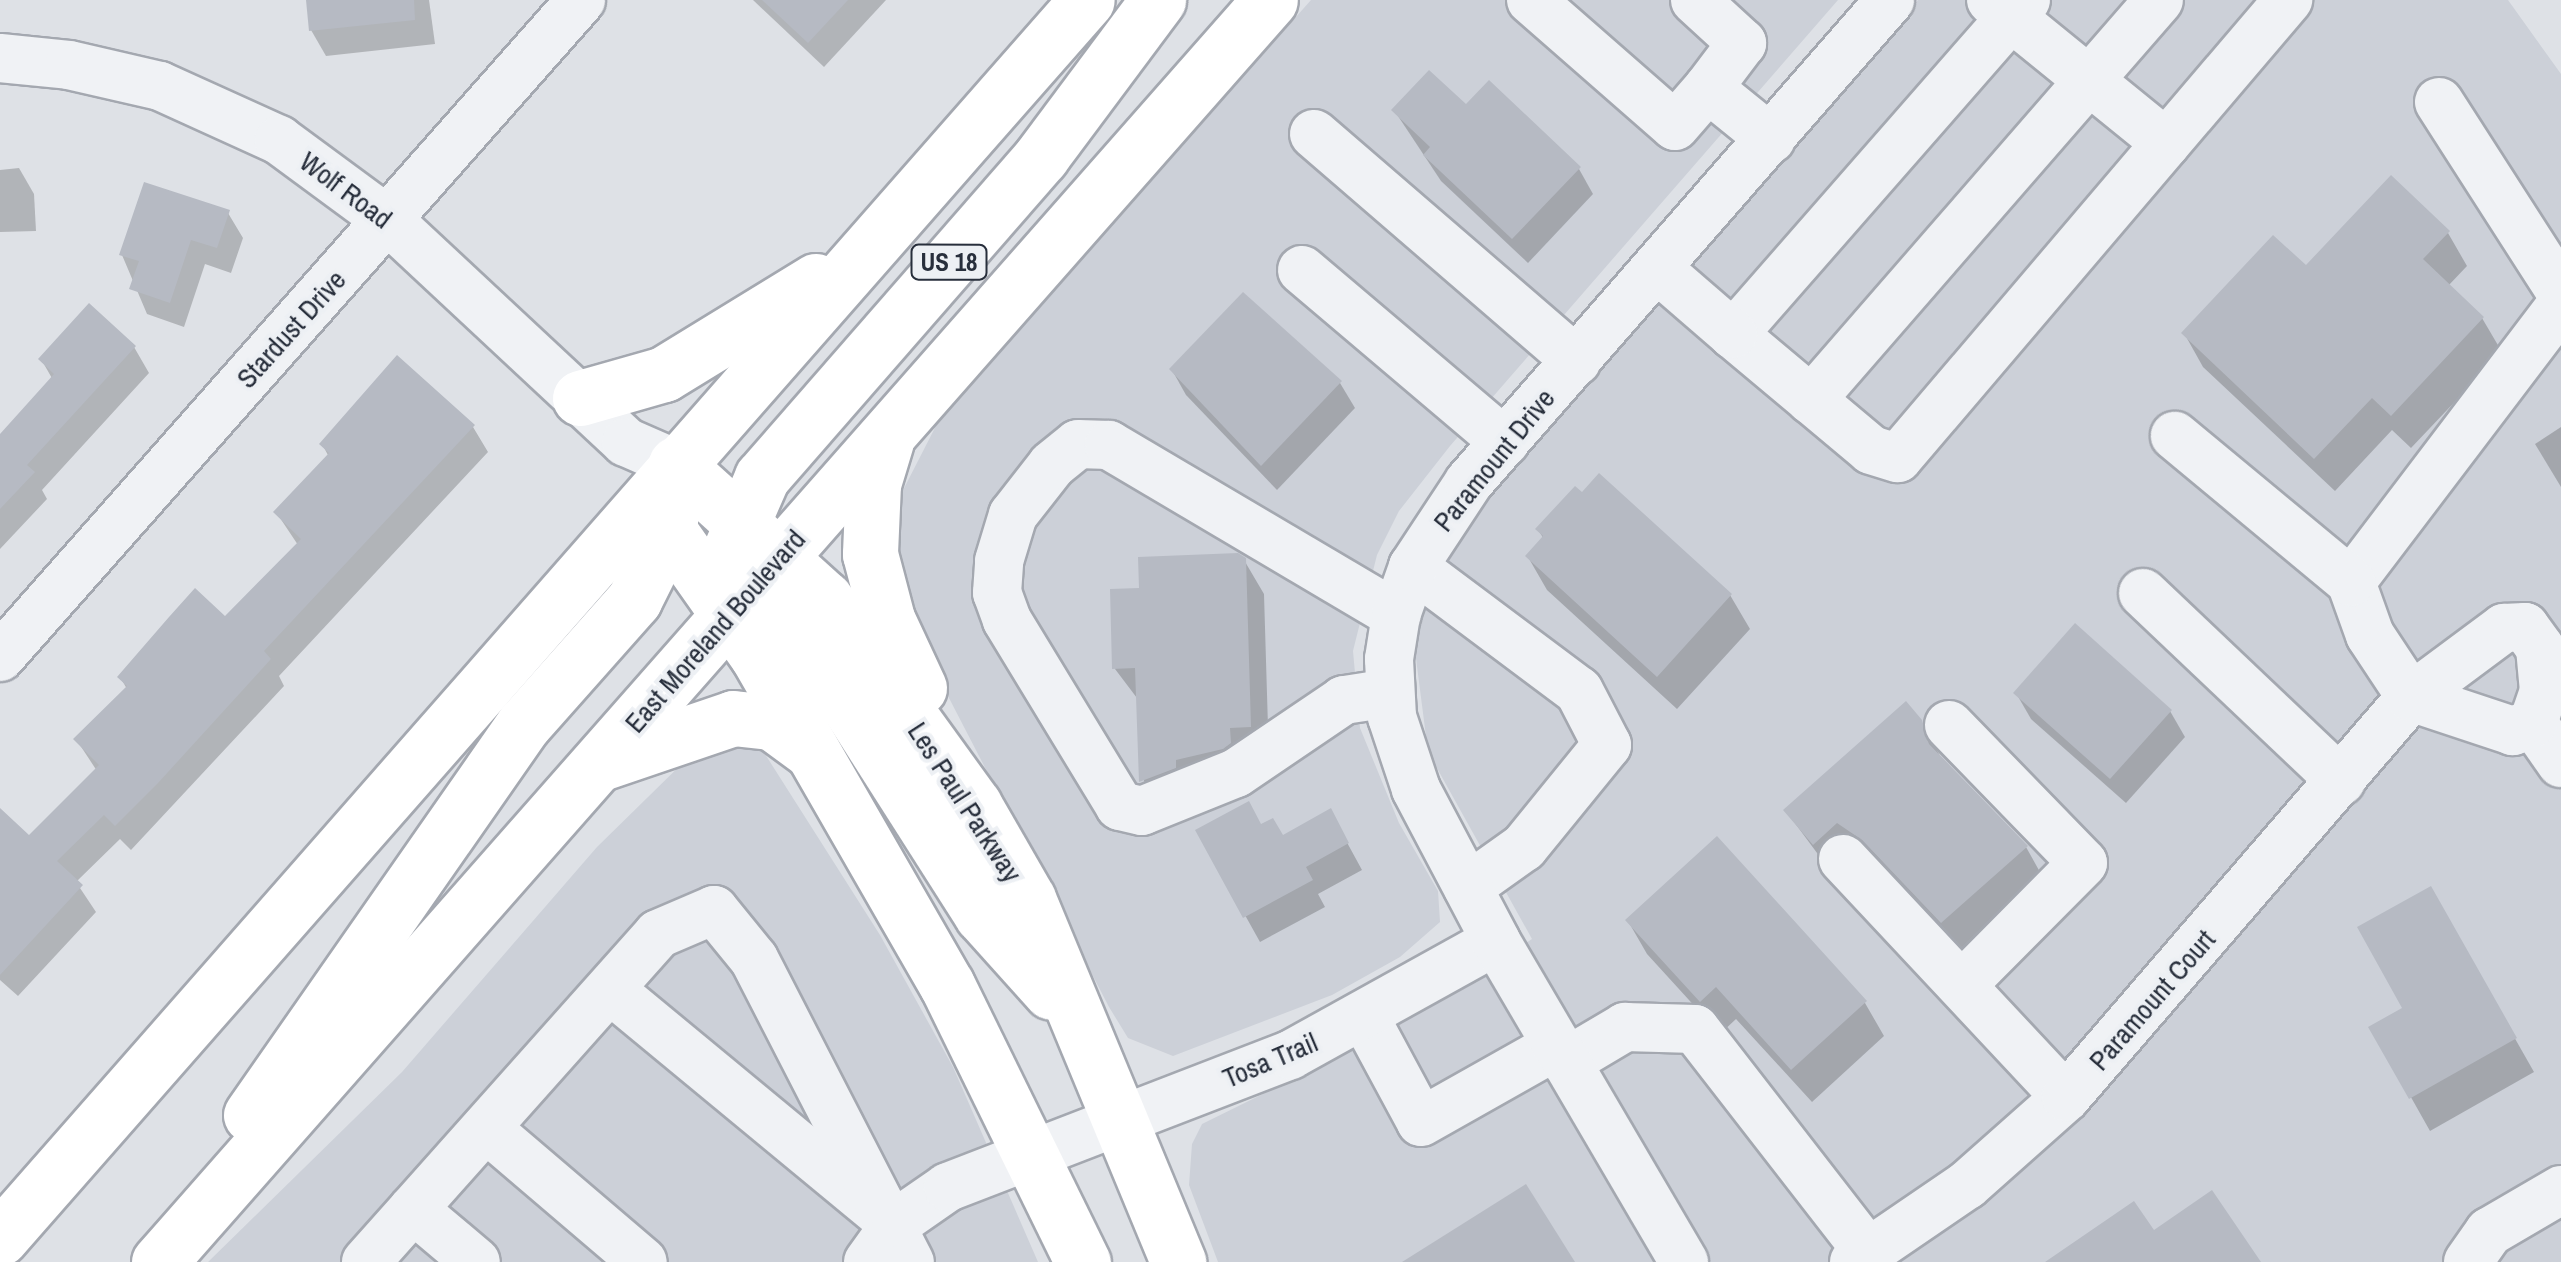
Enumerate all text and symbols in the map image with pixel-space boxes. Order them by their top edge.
street label: Wolf Road [293,144,399,236]
road number: US 18 [909,242,989,282]
street label: Stardust Drive [229,263,353,395]
street label: Paramount Drive [1426,382,1562,538]
street label: East Moreland Boulevard [618,523,812,739]
street label: Les Paul Parkway [901,716,1029,888]
street label: Paramount Court [2082,923,2222,1077]
street label: Tosa Trail [1217,1025,1323,1095]

